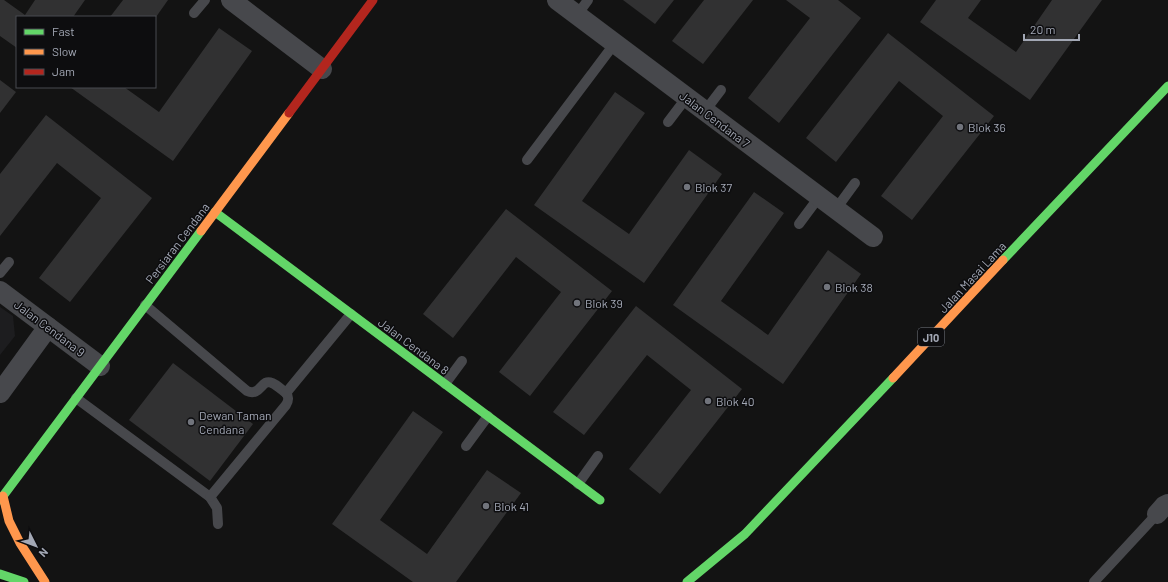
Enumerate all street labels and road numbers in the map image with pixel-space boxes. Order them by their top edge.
street label: Jalan Cendana 7 [677,88,753,150]
street label: Persiaran Cendana [142,200,212,286]
street label: Jalan Masai Lama [936,239,1008,315]
street label: Jalan Cendana 9 [12,297,88,359]
street label: Jalan Cendana 8 [376,315,452,377]
road number: J10 [918,328,944,346]

